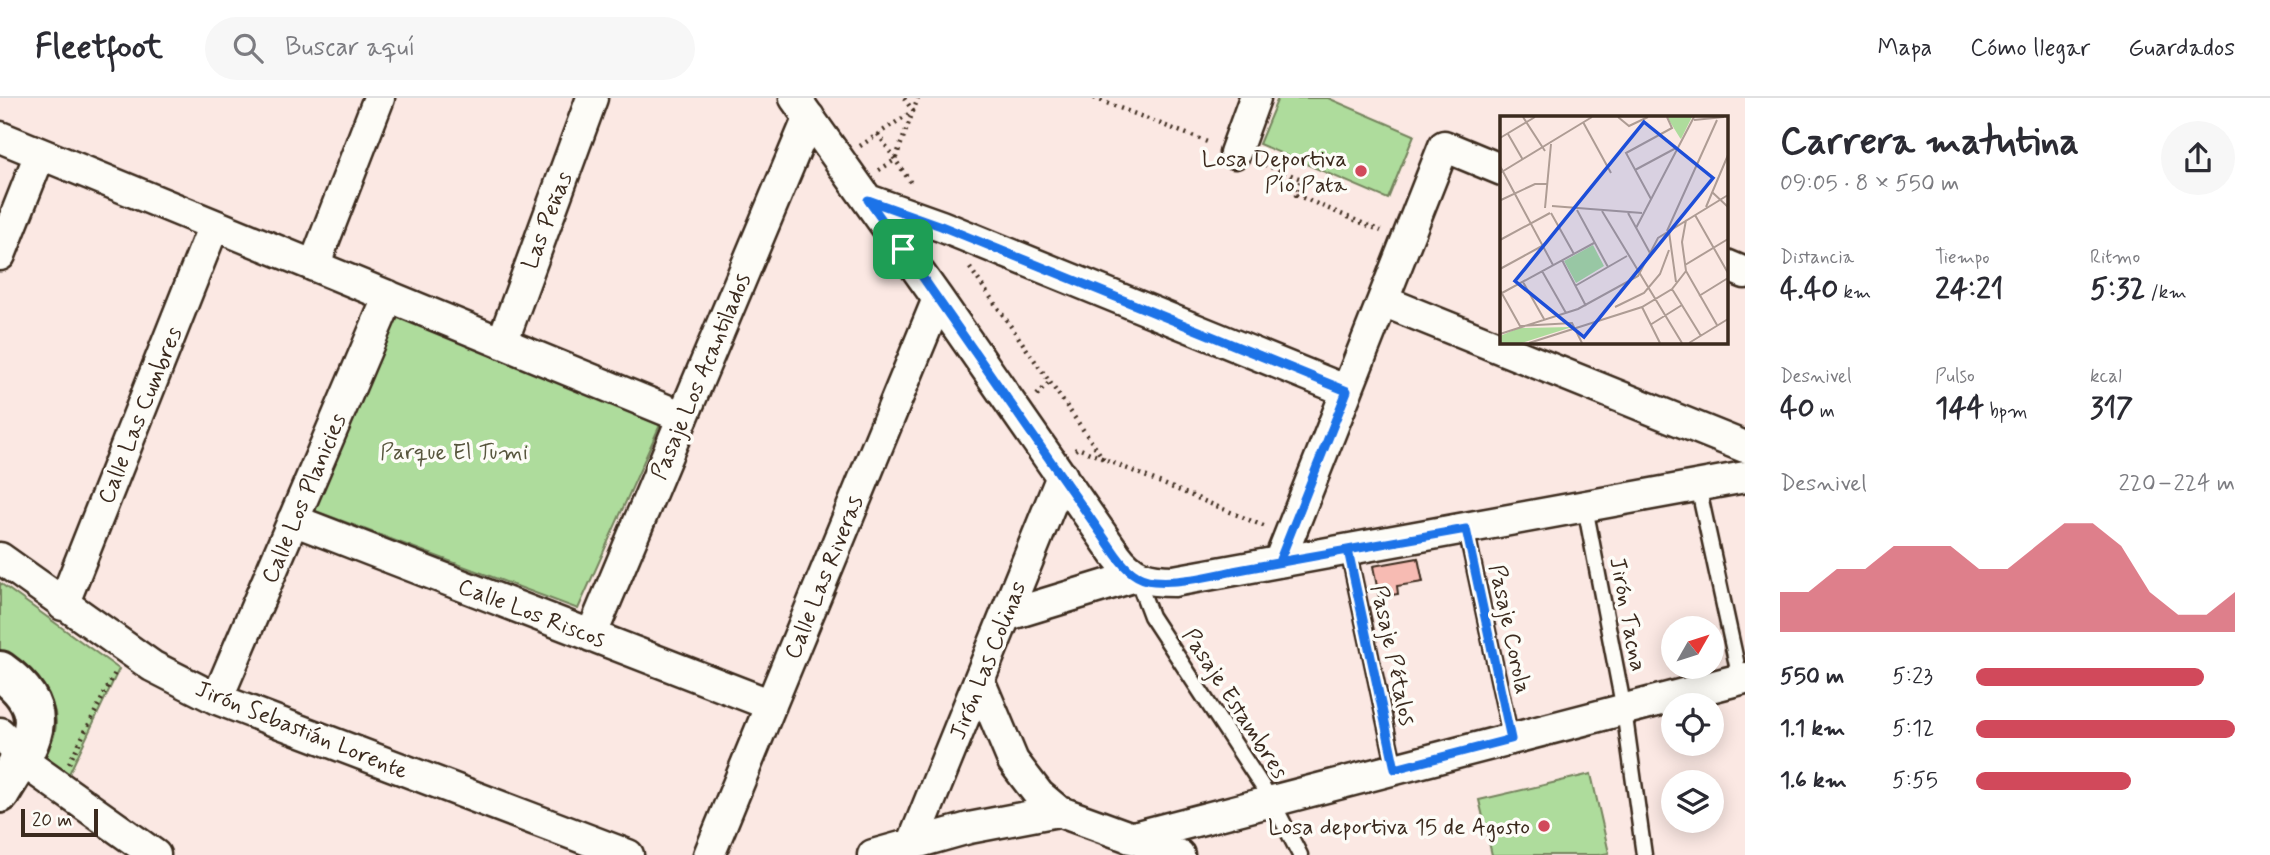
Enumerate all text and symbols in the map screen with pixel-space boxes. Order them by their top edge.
search box [205,17,695,80]
text: Fleetfoot [35,26,163,70]
icon: search [229,29,267,67]
text: Buscar aquí [285,31,416,65]
text: Mapa [1877,33,1932,64]
text: Cómo llegar [1970,33,2090,64]
text: Guardados [2128,33,2235,64]
inset map [1500,116,1728,343]
text: Carrera matutina [1780,118,2079,167]
button: share [2161,121,2235,195]
place label: Losa Deportiva Pío Pata [1202,145,1347,201]
marker: Losa Deportiva Pío Pata [1353,163,1369,179]
street label: Las Peñas [516,168,580,274]
text: 09:05 · 8 × 550 m [1780,169,1959,199]
pin [873,219,933,279]
icon: arrive [884,230,922,268]
text: Distancia [1780,245,1854,270]
text: Tiempo [1935,245,1990,270]
text: Ritmo [2090,245,2140,270]
street label: Pasaje Los Acantilados [645,269,759,485]
text: 4.40 [1780,270,1838,309]
text: 24:21 [1935,270,2004,309]
text: 5:32 [2090,270,2145,309]
text: km [1838,280,1871,305]
text: /km [2145,280,2187,305]
street label: Calle Las Cumbres [92,323,190,509]
text: Desnivel [1780,364,1852,389]
text: Pulso [1935,364,1975,389]
text: kcal [2090,364,2122,389]
text: 40 [1780,389,1815,428]
text: 144 [1935,389,1984,428]
text: 317 [2090,389,2133,428]
text: m [1815,399,1835,424]
text: bpm [1984,399,2028,424]
street label: Calle Los Planicies [256,409,354,588]
park label: Parque El Tumi [380,438,528,468]
text: Desnivel [1780,469,1867,499]
text: 220–224 m [2119,469,2235,499]
street label: Calle Las Riveras [778,492,871,664]
street label: Jirón Tacna [1601,555,1653,674]
street label: Pasaje Corola [1481,562,1537,697]
street label: Calle Los Riscos [453,572,609,656]
street label: Jirón Las Colinas [943,577,1034,744]
street label: Pasaje Pétalos [1363,582,1422,728]
north arrow [1661,616,1724,679]
map controls [1661,616,1724,833]
street label: Pasaje Estambres [1174,623,1294,785]
text: 550 m [1780,662,1844,692]
text: 5:23 [1892,662,1933,692]
street label: Jirón Sebastián Lorente [191,675,412,787]
button: locate [1661,693,1724,756]
text: 1.1 km [1780,714,1845,744]
text: 5:12 [1892,714,1934,744]
text: 1.6 km [1780,766,1847,796]
text: 5:55 [1892,766,1938,796]
button: layers [1661,770,1724,833]
scale bar [21,806,98,838]
text: 20 m [32,808,72,833]
place label: Losa deportiva 15 de Agosto [1268,813,1530,843]
marker: Losa deportiva 15 de Agosto [1536,818,1552,834]

